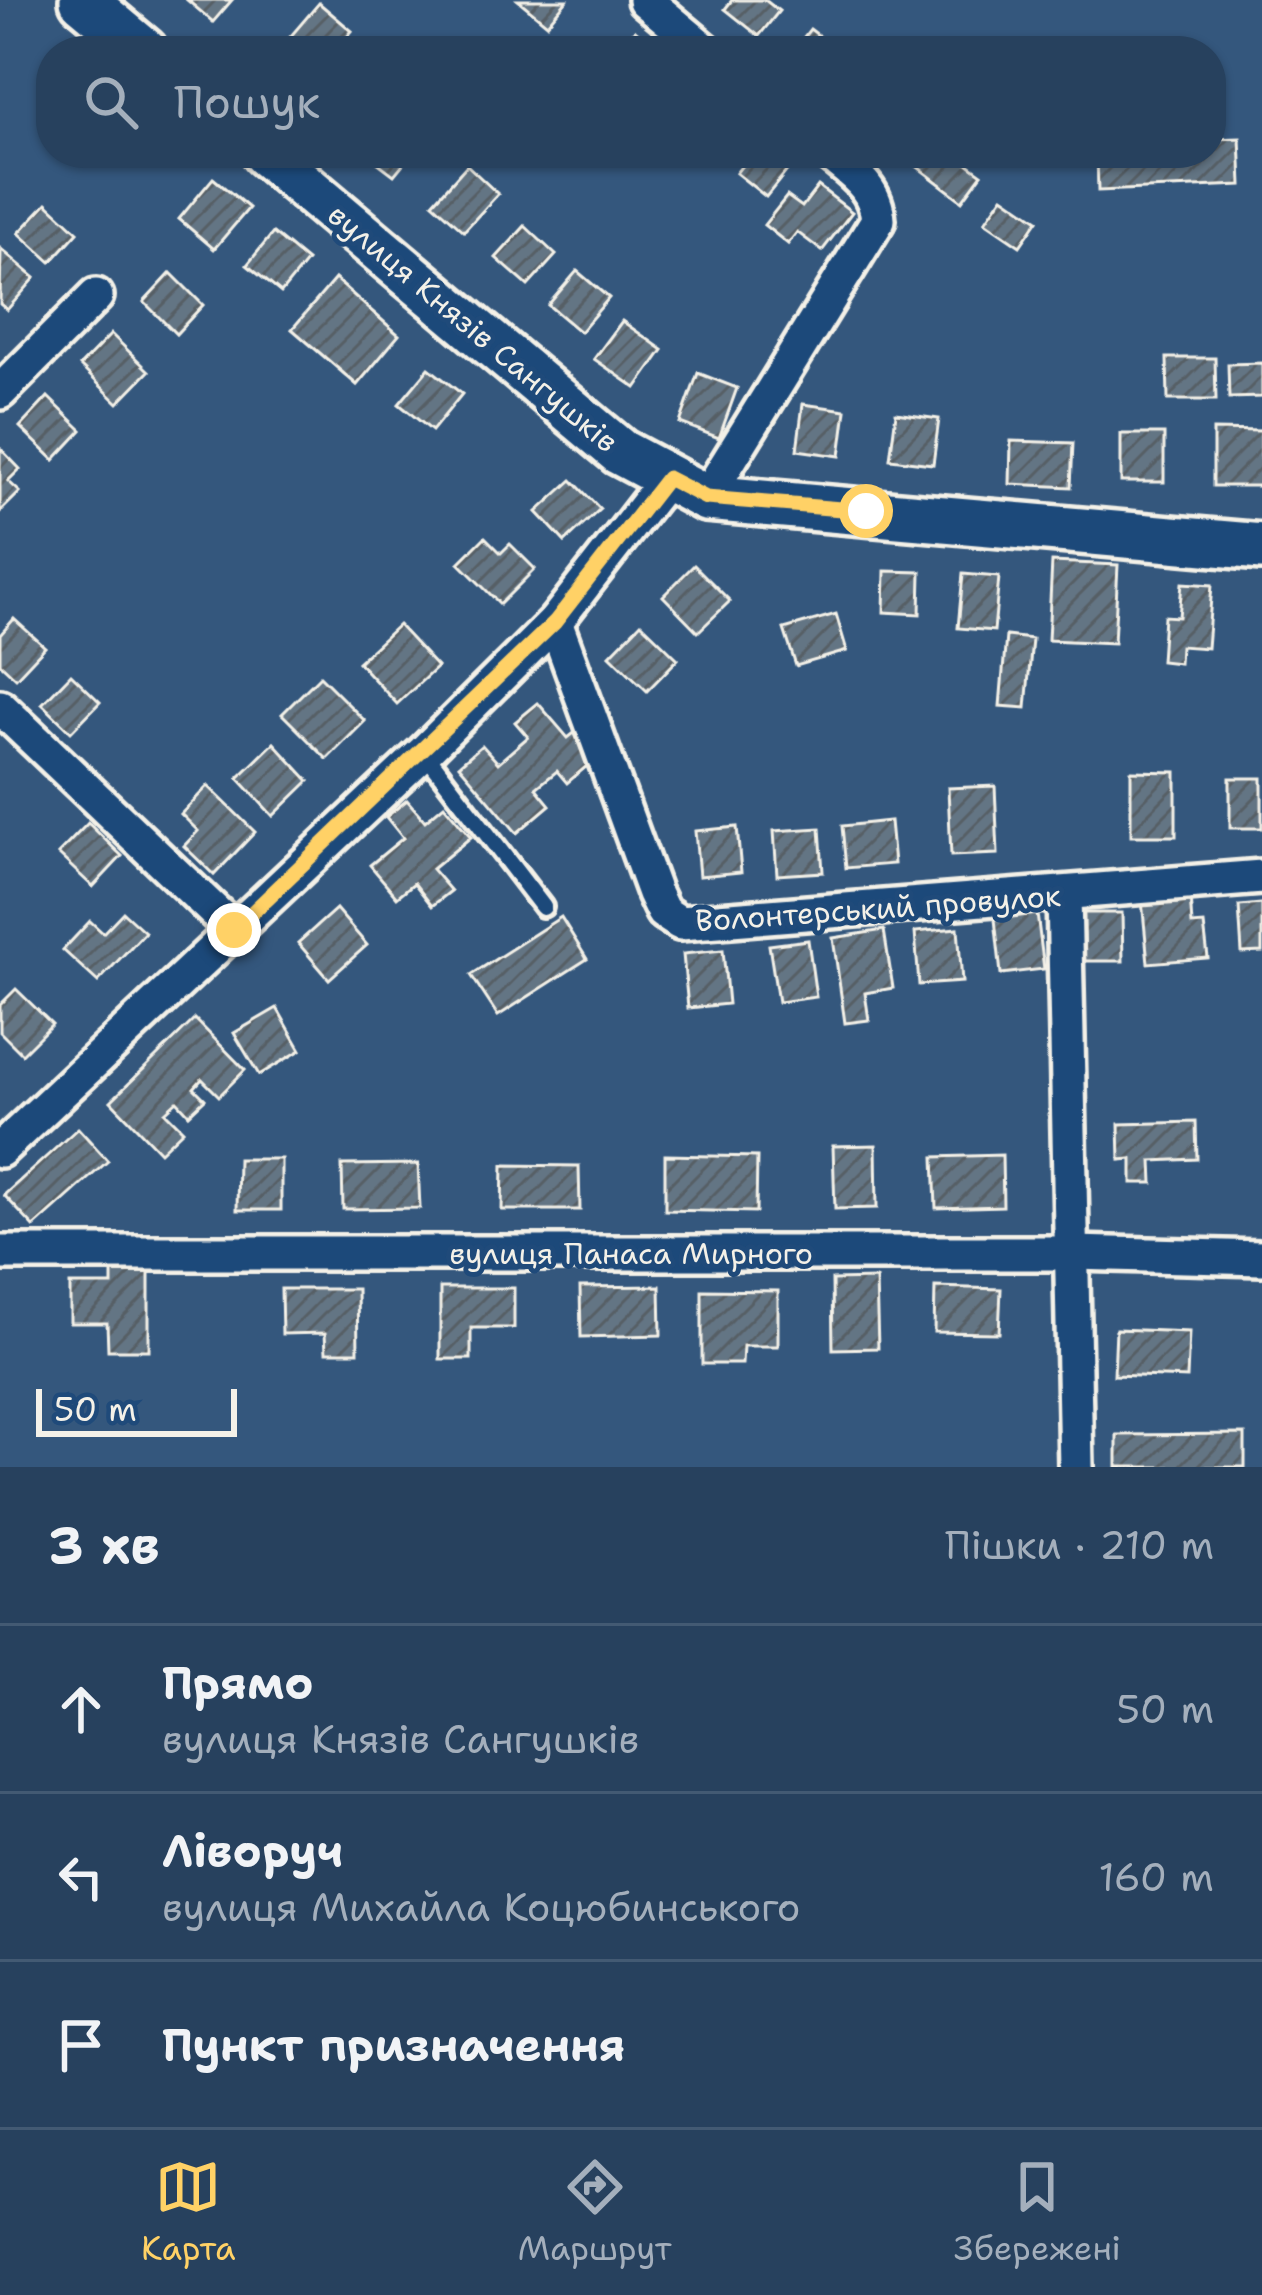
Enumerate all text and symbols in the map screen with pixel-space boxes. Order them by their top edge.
search box [36,36,1226,168]
icon: search [78,69,144,135]
text: Пошук [174,72,320,132]
street label: вулиця Князів Сангушків [319,194,627,462]
route start [839,484,893,538]
street label: Волонтерський провулок [694,875,1062,941]
route end [207,903,261,957]
street label: вулиця Панаса Мирного [449,1233,813,1274]
scale bar [36,1383,237,1436]
text: 50 m [54,1387,137,1432]
text: 3 хв [48,1511,159,1579]
text: Пішки · 210 m [945,1519,1214,1571]
text: Прямо [162,1653,313,1713]
icon: ahead [48,1676,114,1742]
text: 50 m [1116,1683,1214,1735]
text: вулиця Князів Сангушків [162,1713,639,1765]
text: Ліворуч [162,1821,343,1881]
icon: left [48,1844,114,1910]
text: 160 m [1099,1851,1214,1903]
text: вулиця Михайла Коцюбинського [162,1881,800,1933]
icon: arrive [48,2012,114,2078]
text: Пункт призначення [162,2015,625,2075]
tab: Карта [141,2154,236,2271]
tab: Маршрут [518,2154,672,2271]
tab: Збережені [954,2154,1121,2271]

